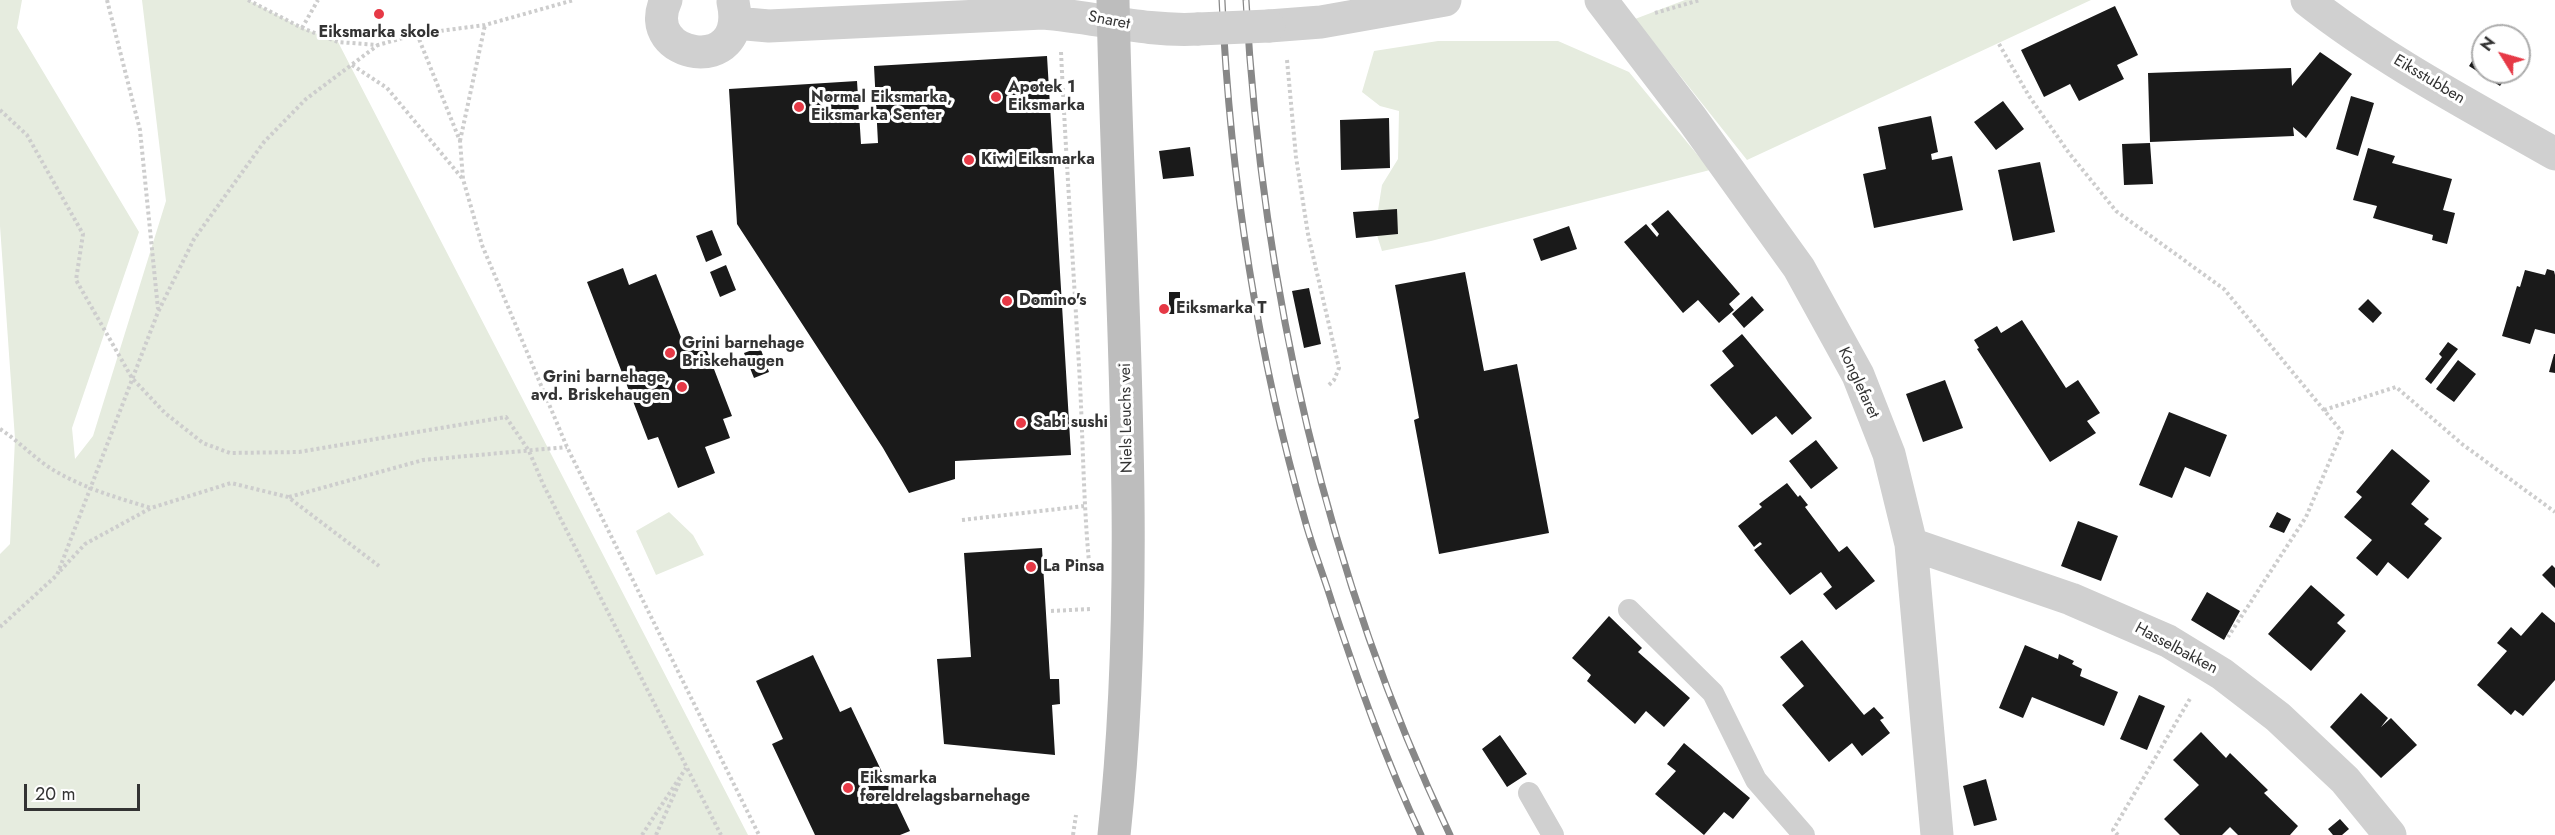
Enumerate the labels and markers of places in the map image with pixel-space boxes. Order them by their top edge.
marker: Eiksmarka skole [372,7,386,21]
place label: Eiksmarka skole [319,23,439,43]
place label: Apotek 1 Eiksmarka [1008,78,1085,116]
place label: Normal Eiksmarka, Eiksmarka Senter [811,88,953,126]
marker: Apotek 1 Eiksmarka [989,90,1003,104]
marker: Normal Eiksmarka, Eiksmarka Senter [792,100,806,114]
place label: Kiwi Eiksmarka [981,150,1095,170]
marker: Kiwi Eiksmarka [962,153,976,167]
place label: Domino's [1019,291,1086,311]
marker: Domino's [1000,294,1014,308]
place label: Eiksmarka T [1176,299,1267,319]
marker: Eiksmarka T [1157,302,1171,316]
place label: Grini barnehage Briskehaugen [682,334,805,372]
marker: Grini barnehage Briskehaugen [663,346,677,360]
place label: Grini barnehage, avd. Briskehaugen [531,368,670,406]
marker: Grini barnehage, avd. Briskehaugen [675,380,689,394]
place label: Sabi sushi [1033,413,1108,433]
marker: Sabi sushi [1014,416,1028,430]
place label: La Pinsa [1043,557,1104,577]
marker: La Pinsa [1024,560,1038,574]
place label: Eiksmarka foreldrelagsbarnehage [860,769,1030,807]
marker: Eiksmarka foreldrelagsbarnehage [841,781,855,795]

